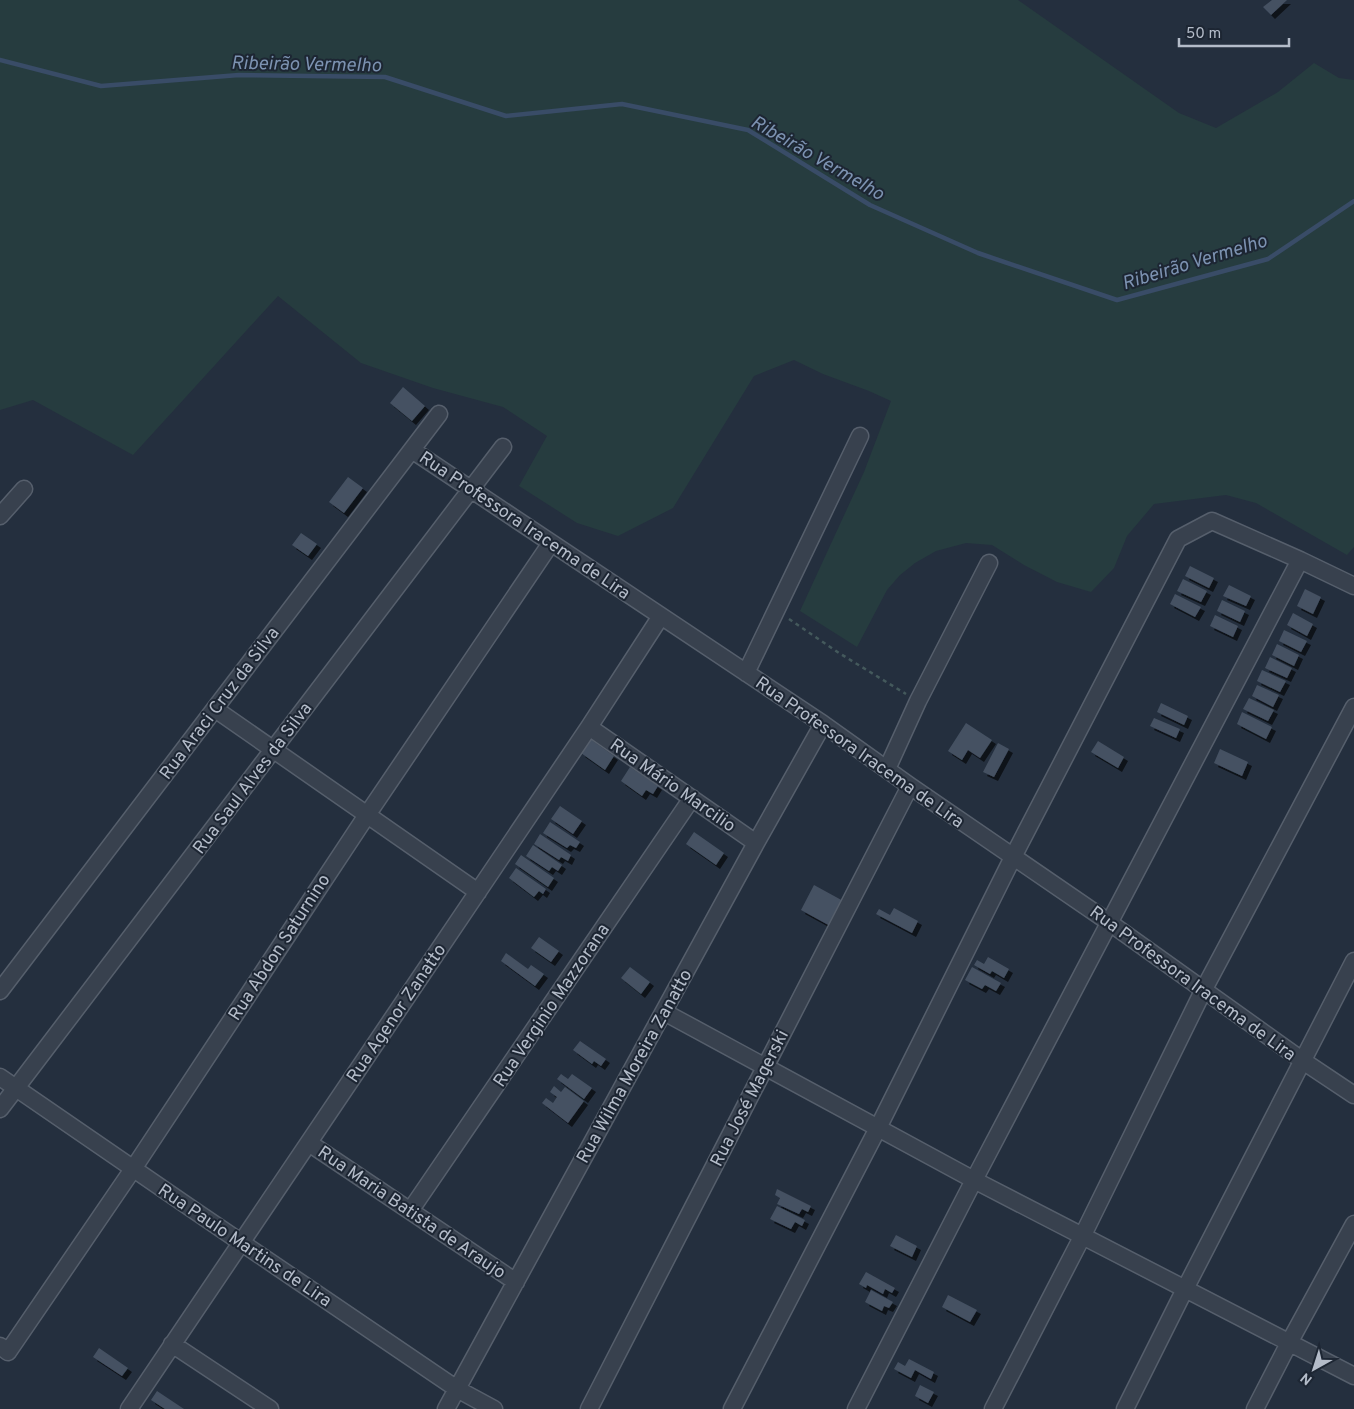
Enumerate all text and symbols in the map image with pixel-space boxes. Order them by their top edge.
scale bar [1179,15,1289,47]
text: 50 m [1186,25,1221,44]
water label: Ribeirão Vermelho [231,52,382,78]
water label: Ribeirão Vermelho [746,111,889,207]
water label: Ribeirão Vermelho [1119,229,1271,296]
street label: Rua Professora Iracema de Lira [414,447,634,606]
street label: Rua Araci Cruz da Silva [155,623,285,785]
street label: Rua Professora Iracema de Lira [750,672,968,834]
street label: Rua Saul Alves da Silva [188,698,318,860]
street label: Rua Mário Marcilio [605,734,740,838]
street label: Rua Abdon Saturnino [224,870,336,1026]
street label: Rua Professora Iracema de Lira [1084,902,1300,1067]
street label: Rua Verginio Mazzorana [489,920,616,1092]
street label: Rua Agenor Zanatto [342,940,452,1088]
street label: Rua Wilma Moreira Zanatto [572,966,698,1168]
street label: Rua José Magerski [706,1026,795,1171]
street label: Rua Maria Batista de Araujo [313,1142,510,1285]
street label: Rua Paulo Martins de Lira [153,1179,335,1313]
north arrow [1289,1344,1339,1394]
text: N [1298,1368,1316,1388]

